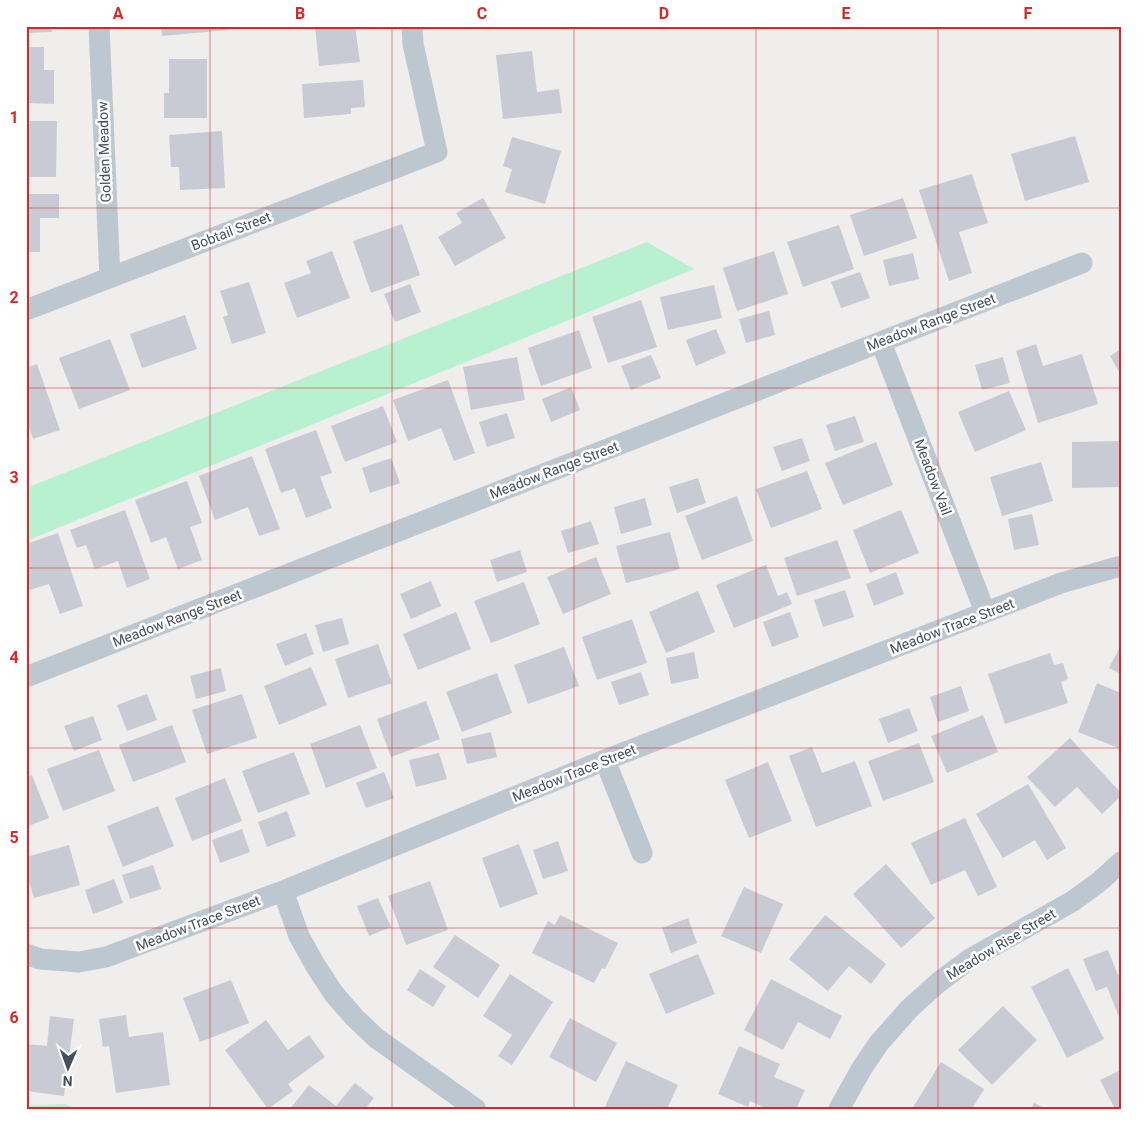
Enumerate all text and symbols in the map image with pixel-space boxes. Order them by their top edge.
text: A [113,4,124,23]
text: B [295,4,305,23]
text: C [477,4,487,23]
text: D [659,4,669,23]
text: E [842,4,851,23]
text: F [1024,4,1033,23]
street label: Golden Meadow [94,101,114,203]
text: 1 [9,108,19,127]
street label: Bobtail Street [189,208,273,254]
text: 2 [9,288,19,307]
street label: Meadow Range Street [864,290,998,354]
street label: Meadow Vail [911,437,955,517]
street label: Meadow Range Street [487,438,621,502]
text: 3 [9,468,19,487]
street label: Meadow Range Street [110,586,244,650]
street label: Meadow Trace Street [888,595,1017,657]
text: 4 [9,648,19,667]
street label: Meadow Trace Street [510,741,639,805]
text: 5 [9,828,19,847]
street label: Meadow Trace Street [134,892,263,954]
street label: Meadow Rise Street [944,905,1059,983]
text: 6 [9,1008,19,1027]
north arrow [42,1042,92,1092]
text: N [62,1073,73,1089]

